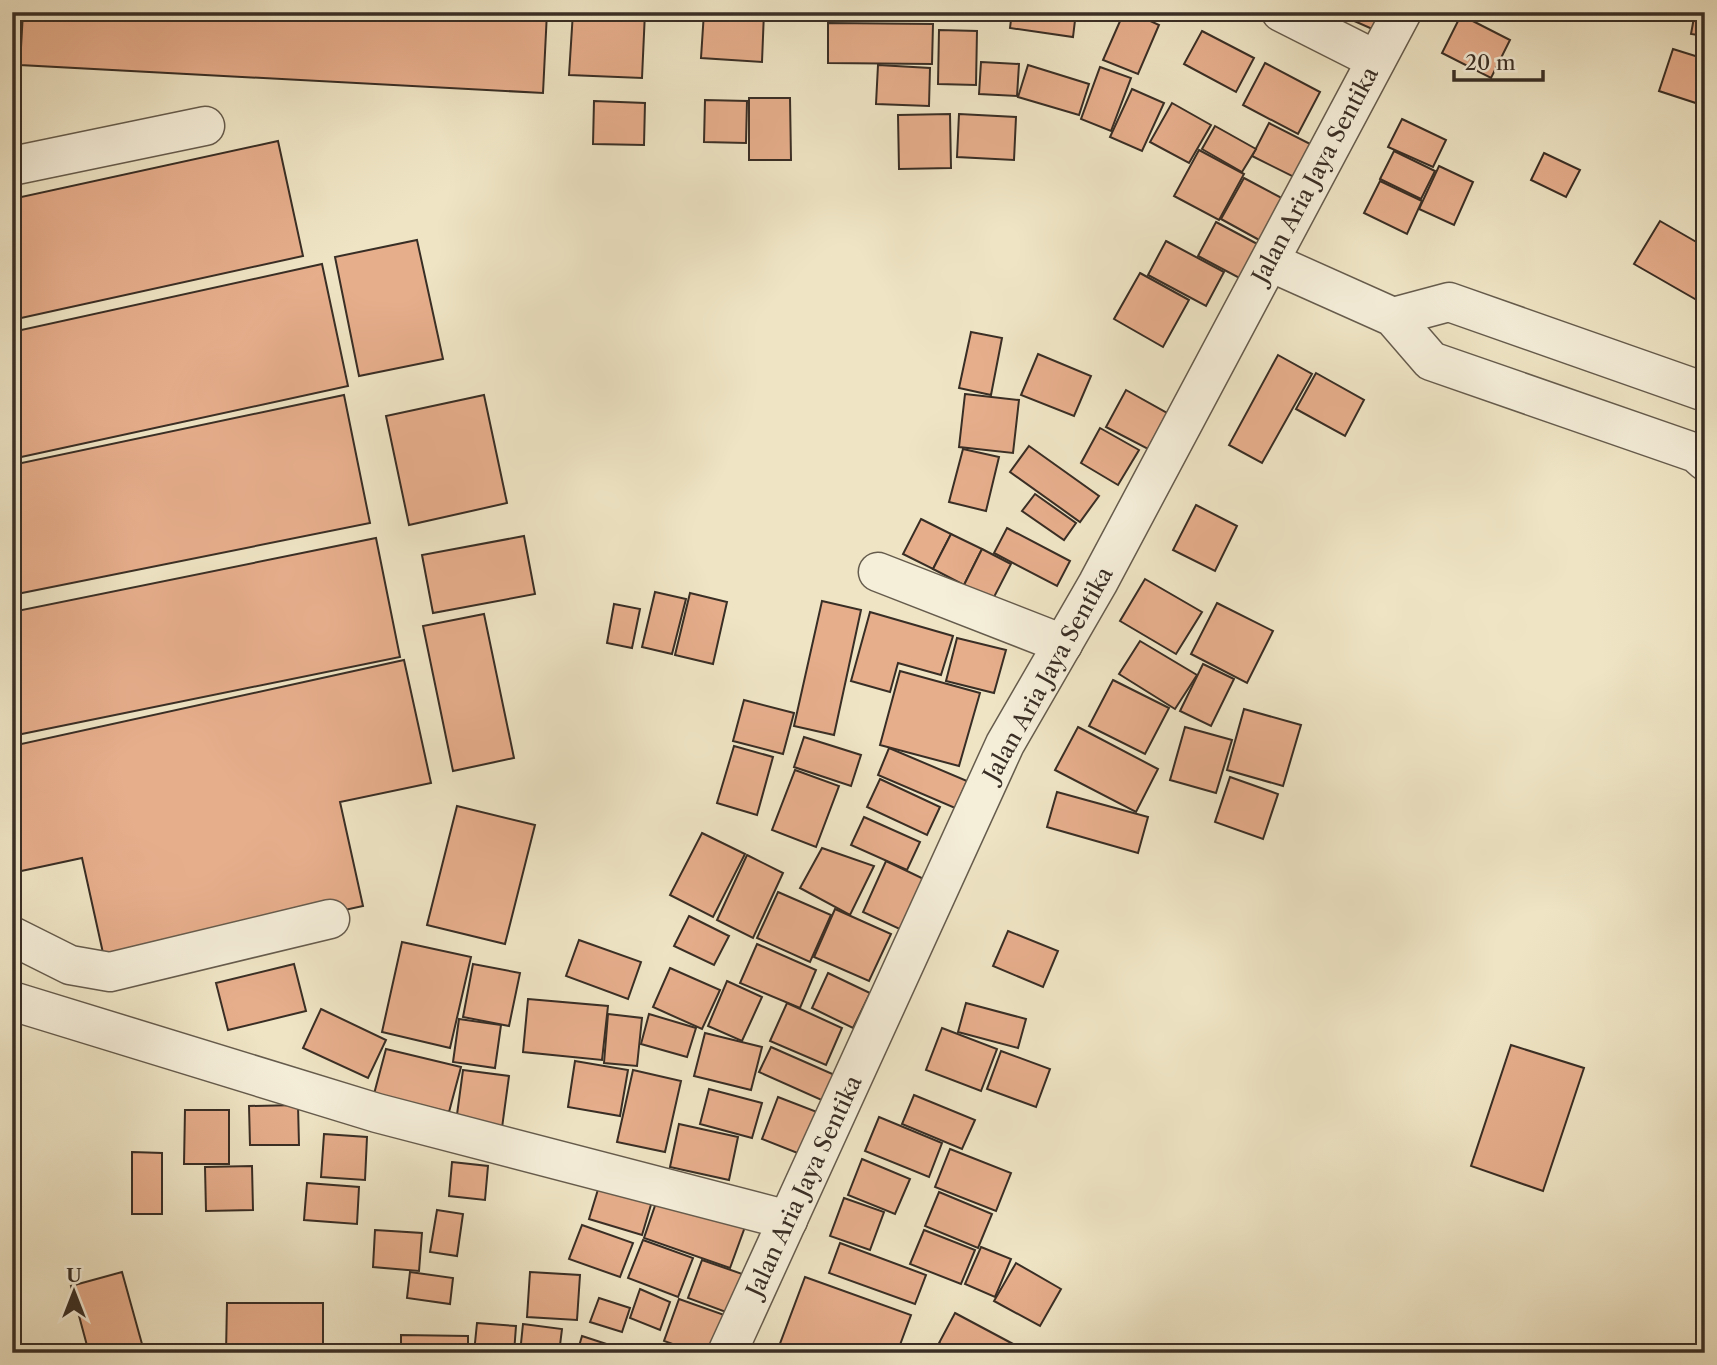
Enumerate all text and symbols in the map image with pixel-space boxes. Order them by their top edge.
scale bar [1454,38,1544,82]
text: 20 m [1465,50,1516,75]
street label: Jalan Aria Jaya Sentika [1245,61,1384,291]
street label: Jalan Aria Jaya Sentika [976,561,1119,789]
street label: Jalan Aria Jaya Sentika [739,1070,868,1304]
north arrow [38,1256,108,1326]
text: U [66,1264,82,1287]

